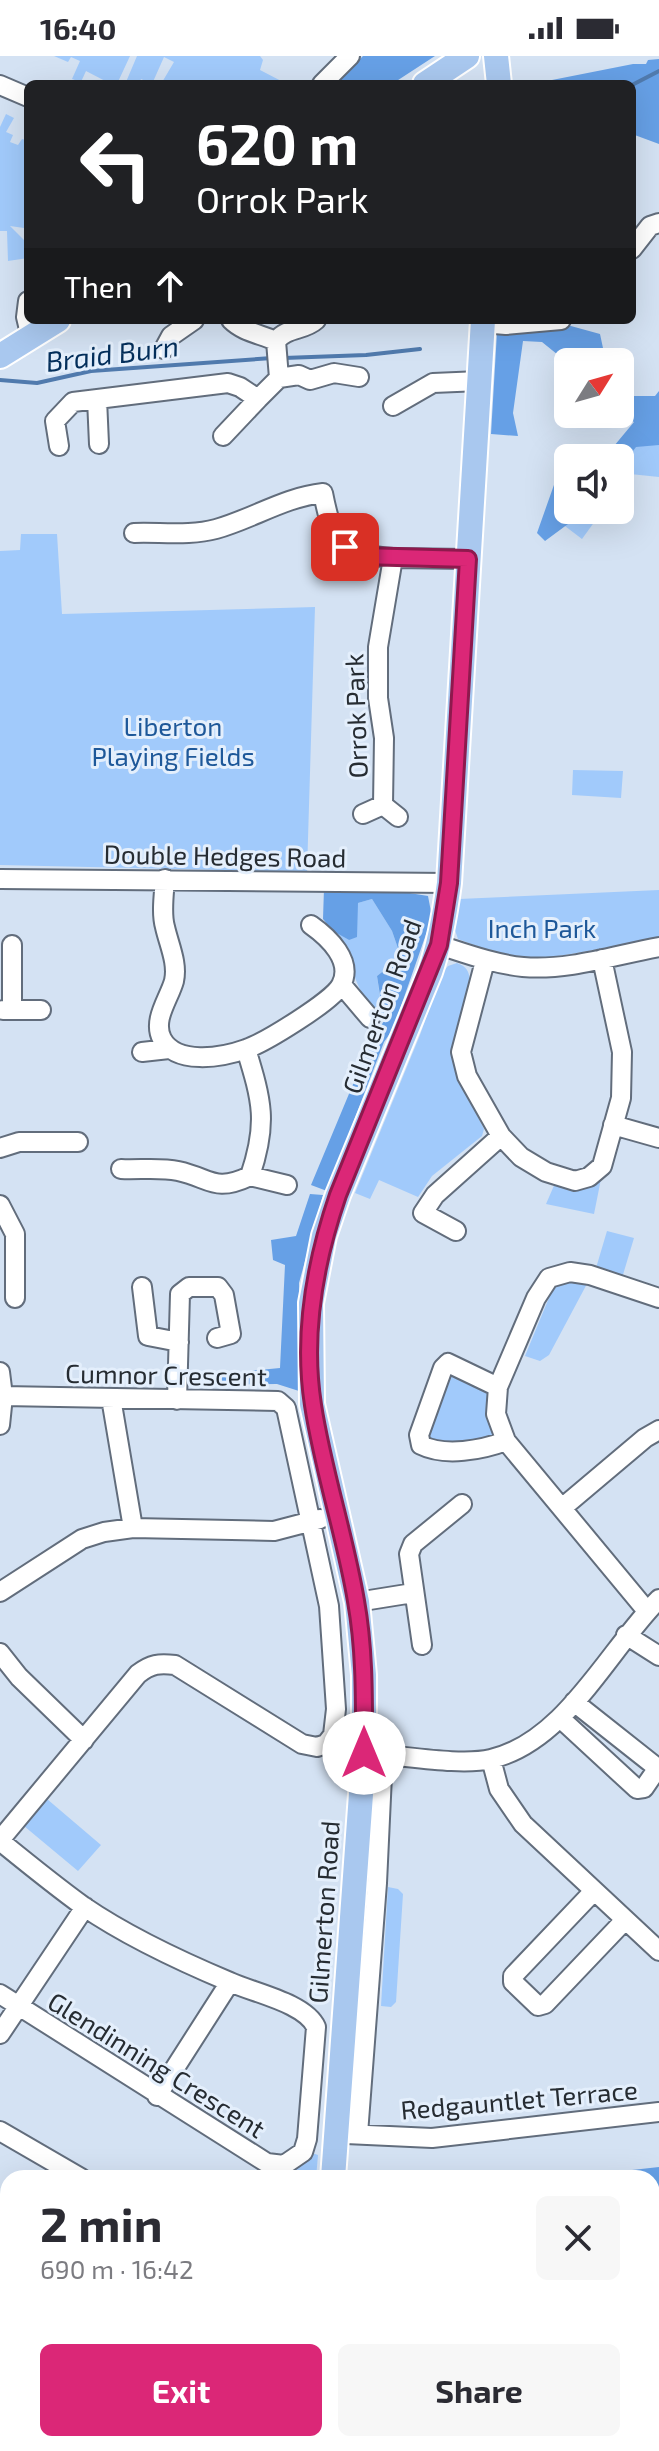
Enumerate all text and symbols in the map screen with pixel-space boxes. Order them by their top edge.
text: 16:40 [40,10,116,46]
text: 620 m [196,109,358,176]
icon: left [64,112,168,216]
text: Orrok Park [196,177,369,220]
icon: ahead [148,264,192,308]
text: Then [64,268,132,304]
water label: Braid Burn [43,328,181,378]
north arrow [554,348,634,428]
map controls [554,348,634,524]
button: sound [554,444,634,524]
pin [311,513,379,581]
icon: arrive [323,525,367,569]
street label: Orrok Park [337,653,373,779]
park label: Liberton Playing Fields [91,710,255,771]
street label: Double Hedges Road [103,837,347,873]
park label: Inch Park [488,912,596,943]
street label: Gilmerton Road [335,915,427,1097]
street label: Cumnor Crescent [65,1357,267,1391]
position arrow [322,1711,406,1795]
street label: Gilmerton Road [301,1820,345,2004]
street label: Glendinning Crescent [43,1985,271,2143]
street label: Redgauntlet Terrace [399,2073,639,2125]
text: 2 min [40,2194,163,2252]
button: close [536,2196,620,2280]
text: 690 m · 16:42 [40,2253,194,2284]
button: Exit [40,2344,322,2436]
button: Share [338,2344,620,2436]

